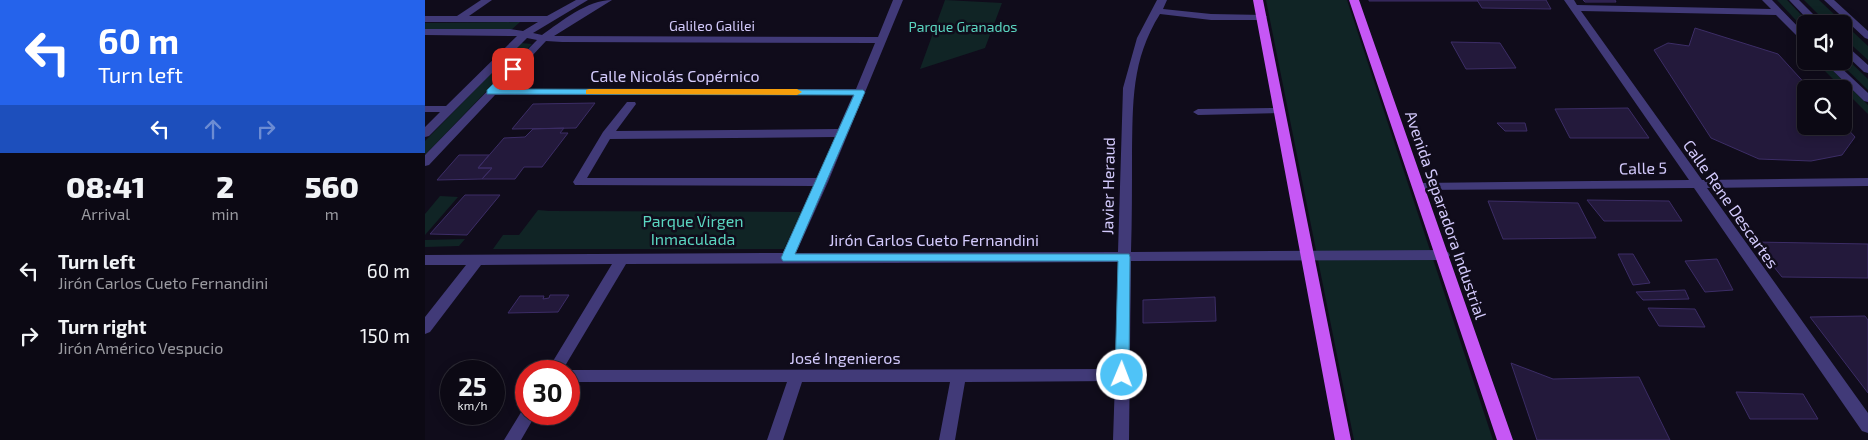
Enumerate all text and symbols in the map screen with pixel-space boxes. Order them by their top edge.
map controls [1797,15,1852,135]
button: sound [1797,15,1852,70]
street label: Galileo Galilei [669,17,755,34]
park label: Parque Granados [909,18,1017,35]
text: 60 m [98,19,179,61]
icon: left [15,20,80,85]
pin [492,48,534,90]
icon: arrive [499,55,527,83]
text: Turn left [98,61,183,87]
street label: Calle Nicolás Copérnico [590,66,760,85]
button: search [1797,80,1852,135]
street label: Avenida Separadora Industrial [1402,108,1491,322]
icon: left [146,115,174,143]
icon: ahead [199,115,227,143]
icon: right [252,115,280,143]
street label: Calle Rene Descartes [1680,136,1783,272]
street label: Javier Heraud [1097,137,1118,235]
street label: Calle 5 [1619,158,1667,177]
text: 08:41 [66,168,145,204]
text: 2 [216,168,234,204]
text: 560 [305,168,359,204]
text: Arrival [81,204,130,223]
text: min [211,204,239,223]
text: m [325,204,339,223]
park label: Parque Virgen Inmaculada [642,211,744,248]
street label: Jirón Carlos Cueto Fernandini [829,230,1039,249]
text: Turn left [58,250,135,273]
icon: left [15,257,43,285]
text: 60 m [367,259,410,282]
text: Jirón Carlos Cueto Fernandini [58,273,268,292]
text: Turn right [58,315,146,338]
icon: right [15,322,43,350]
text: 150 m [360,324,410,347]
text: Jirón Américo Vespucio [58,338,223,357]
street label: José Ingenieros [789,348,901,367]
position arrow [1095,348,1147,400]
speed limit sign: 30 [515,360,580,425]
text: 25 [458,371,487,401]
text: km/h [458,398,487,412]

